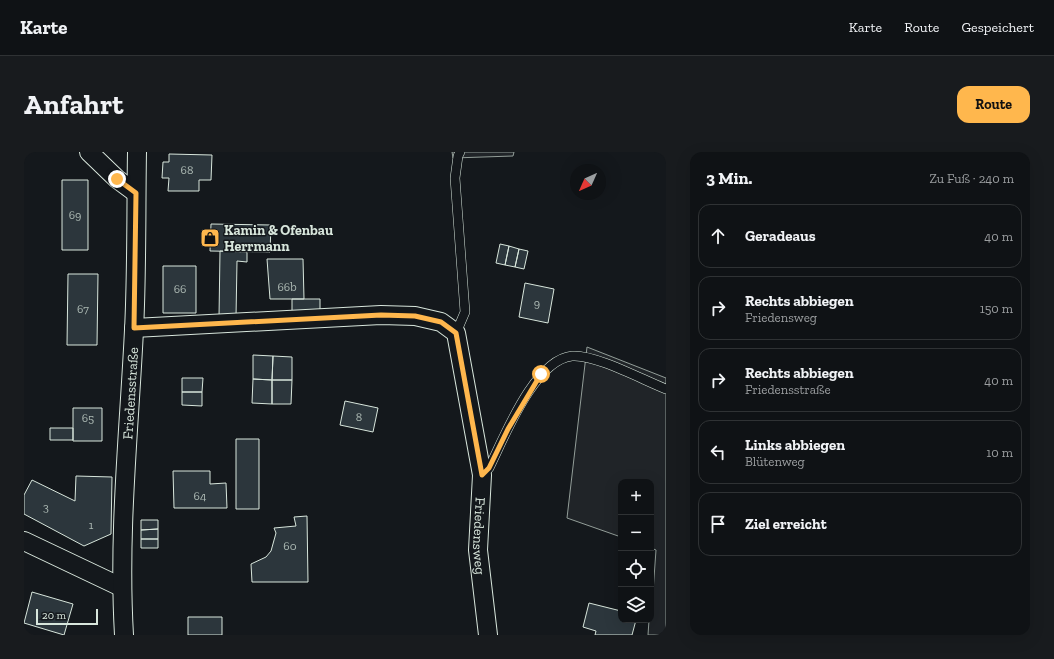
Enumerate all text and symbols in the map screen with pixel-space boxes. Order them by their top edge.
text: Karte [20,16,68,39]
text: Karte [849,19,882,36]
text: Route [904,19,939,36]
text: Gespeichert [961,19,1034,36]
button: Route [957,86,1030,123]
text: Anfahrt [24,88,123,121]
house number: 68 [181,163,193,177]
north arrow [570,164,606,200]
text: 3 Min. [706,168,752,188]
route end [108,170,126,188]
text: Zu Fuß · 240 m [929,171,1014,186]
house number: 69 [69,208,81,222]
place label: Kamin & Ofenbau Herrmann [224,222,333,255]
icon: ahead [707,225,729,247]
shop icon: Kamin & Ofenbau Herrmann [199,227,221,249]
text: Geradeaus [745,227,816,245]
text: 40 m [984,229,1013,244]
house number: 66b [277,280,297,294]
house number: 66 [174,282,186,296]
text: Rechts abbiegen [745,292,854,310]
house number: 9 [534,296,540,310]
icon: right [707,297,729,319]
text: 150 m [980,301,1013,316]
house number: 67 [77,302,89,316]
text: Friedensweg [745,310,817,325]
street label: Friedensstraße [119,346,142,440]
text: Rechts abbiegen [745,364,854,382]
route start [532,365,550,383]
icon: right [707,369,729,391]
text: 40 m [984,373,1013,388]
text: Friedensstraße [745,382,831,397]
house number: 8 [356,410,362,424]
house number: 65 [82,411,94,425]
text: Links abbiegen [745,436,845,454]
icon: left [707,441,729,463]
text: 10 m [986,445,1013,460]
text: Blütenweg [745,454,805,469]
map controls [618,479,654,623]
button: + [618,479,654,515]
house number: 64 [194,489,207,503]
street label: Friedensweg [469,497,489,576]
house number: 3 [43,500,49,514]
icon: arrive [707,513,729,535]
button: − [618,515,654,551]
text: Ziel erreicht [745,515,827,533]
house number: 1 [89,518,94,532]
house number: 60 [283,539,297,553]
button: locate [618,551,654,587]
button: layers [618,587,654,623]
scale bar [36,607,98,626]
text: 20 m [42,609,66,622]

